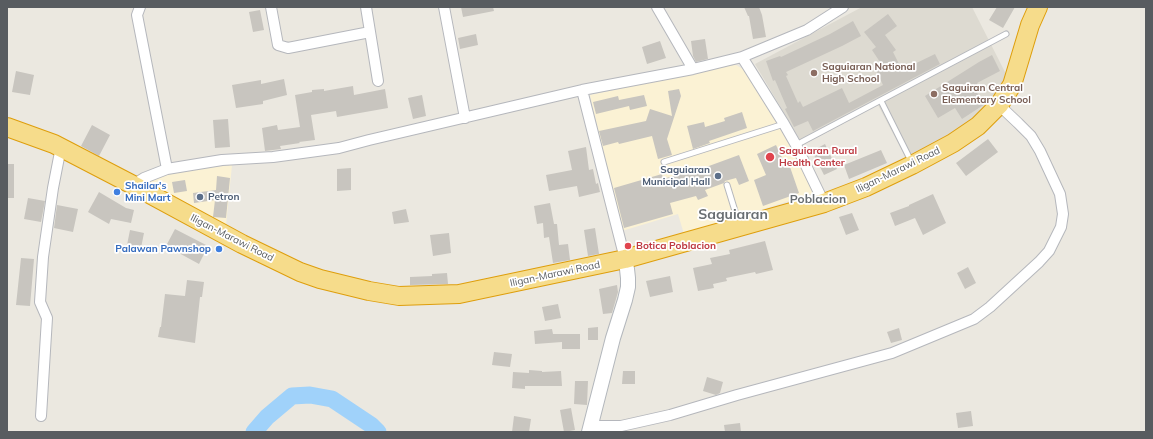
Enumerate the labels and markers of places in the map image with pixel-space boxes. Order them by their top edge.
place label: Saguiaran National High School [822,61,915,84]
marker: Saguiaran National High School [809,68,819,78]
place label: Saguiran Central Elementary School [942,82,1031,106]
marker: Saguiran Central Elementary School [929,89,939,99]
place label: Saguiaran Rural Health Center [779,145,857,168]
marker: Saguiaran Rural Health Center [764,151,776,163]
place label: Saguiaran Municipal Hall [642,164,710,188]
marker: Saguiaran Municipal Hall [713,171,723,181]
place label: Shailar's Mini Mart [125,180,171,204]
marker: Shailar's Mini Mart [112,187,122,197]
place label: Petron [208,191,239,203]
marker: Petron [195,192,205,202]
place label: Botica Poblacion [636,240,716,252]
marker: Botica Poblacion [623,241,633,251]
place label: Palawan Pawnshop [115,243,211,255]
marker: Palawan Pawnshop [214,244,224,254]

